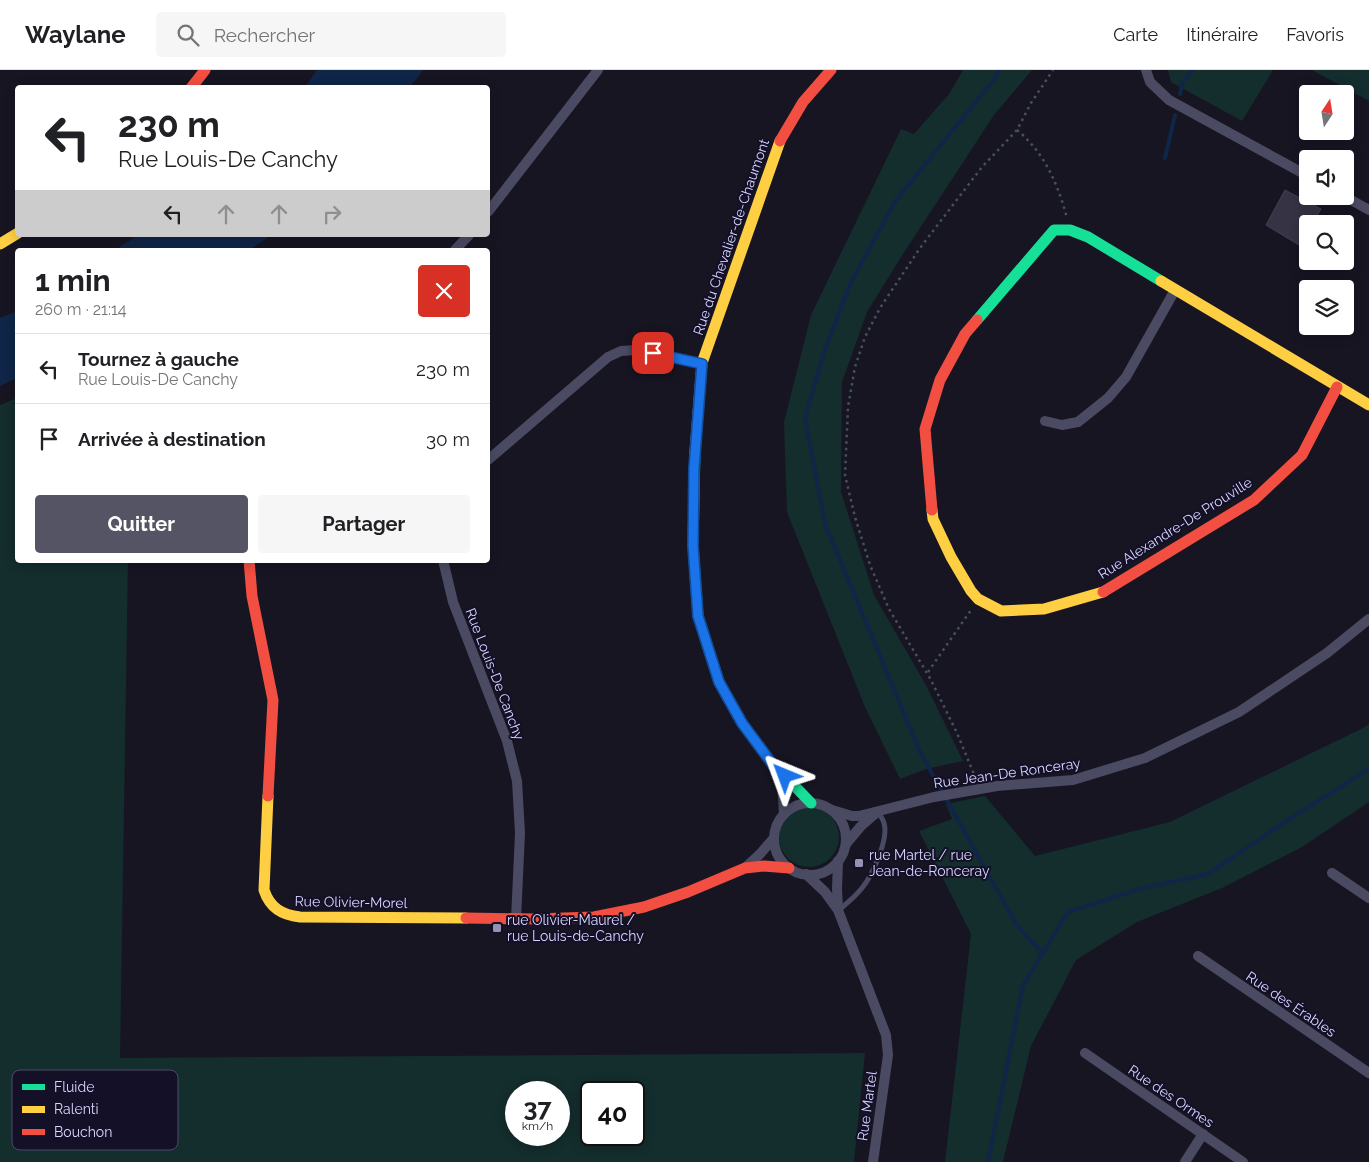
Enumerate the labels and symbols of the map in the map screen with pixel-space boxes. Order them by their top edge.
north arrow [1299,85,1354,140]
street label: Rue du Chevalier-de-Chaumont [690,137,772,337]
pin [632,332,674,374]
street label: Rue Alexandre-De Prouville [1095,474,1255,582]
street label: Rue Louis-De Canchy [462,606,528,743]
position arrow [758,749,810,801]
street label: Rue Jean-De Ronceray [932,755,1082,791]
place label: rue Martel / rue Jean-de-Ronceray [869,847,990,879]
marker: rue Martel / rue Jean-de-Ronceray [853,857,865,869]
street label: Rue Olivier-Morel [294,893,408,911]
place label: rue Olivier-Maurel / rue Louis-de-Canchy [507,912,644,944]
marker: rue Olivier-Maurel / rue Louis-de-Canchy [491,922,503,934]
street label: Rue des Érables [1243,967,1340,1040]
street label: Rue des Ormes [1125,1062,1217,1131]
legend [12,1070,178,1150]
street label: Rue Martel [854,1070,880,1142]
text: Fluide [54,1079,94,1095]
speed limit sign: 40 [580,1081,645,1146]
text: Ralenti [54,1101,99,1117]
text: Bouchon [54,1124,112,1140]

